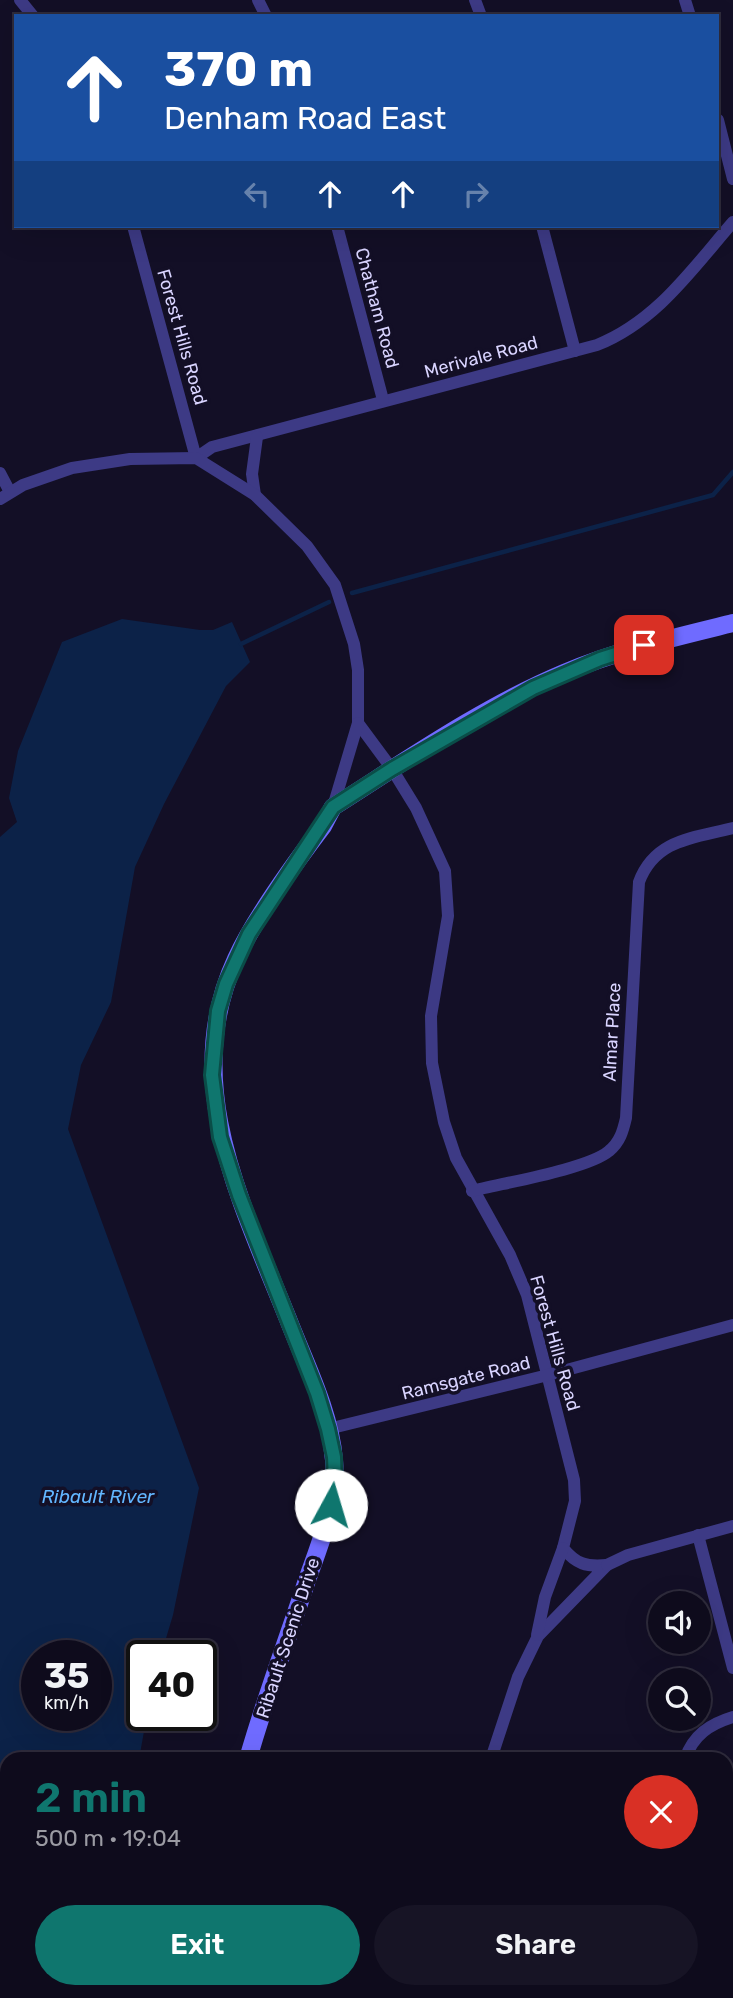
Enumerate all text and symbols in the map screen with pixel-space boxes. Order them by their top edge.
text: 370 m [164,40,313,98]
icon: ahead [49,42,140,133]
text: Denham Road East [164,99,446,137]
icon: left [238,175,276,213]
icon: ahead [311,175,349,213]
icon: ahead [384,175,422,213]
icon: right [457,175,495,213]
street label: Chatham Road [350,245,404,371]
street label: Forest Hills Road [152,267,212,407]
street label: Merivale Road [422,331,540,383]
pin [614,615,674,675]
icon: arrive [625,626,663,664]
street label: Almar Place [598,982,626,1082]
street label: Forest Hills Road [525,1273,585,1413]
street label: Ramsgate Road [399,1351,533,1405]
position arrow [294,1468,368,1542]
water label: Ribault River [42,1485,155,1508]
street label: Ribault Scenic Drive [252,1555,324,1721]
map controls [648,1591,711,1731]
button: sound [648,1591,711,1654]
speed limit sign: 40 [126,1640,217,1731]
text: 35 [44,1655,89,1697]
button: search [648,1668,711,1731]
text: km/h [44,1692,89,1714]
text: 2 min [35,1773,147,1823]
button: close [624,1775,698,1849]
text: 500 m · 19:04 [35,1824,181,1852]
button: Exit [35,1905,360,1985]
button: Share [374,1905,698,1985]

